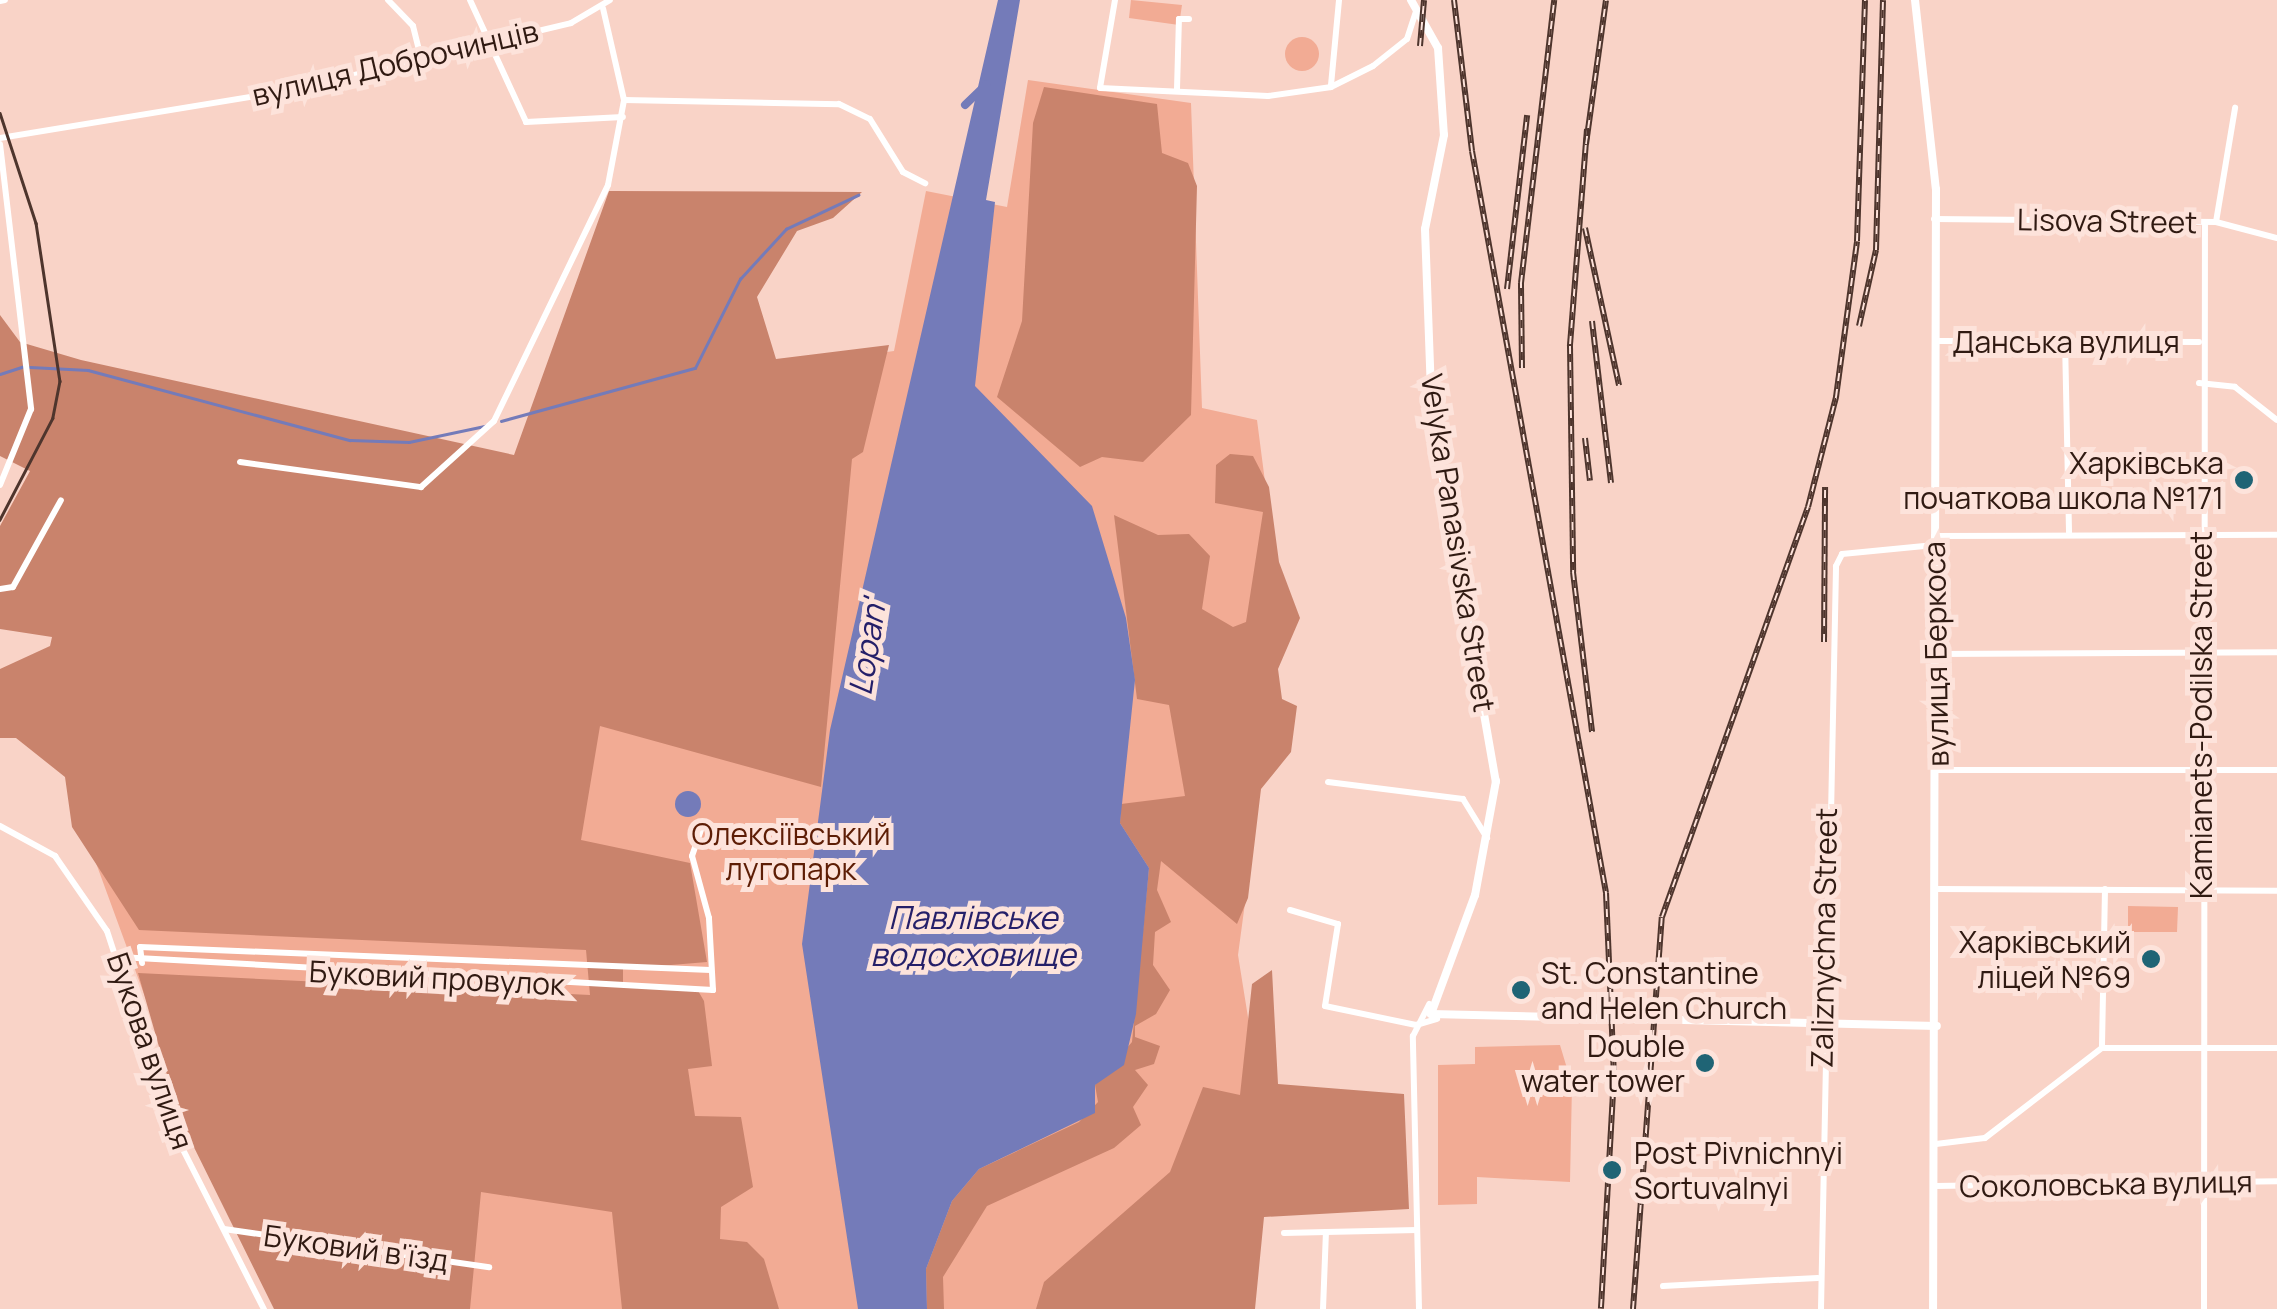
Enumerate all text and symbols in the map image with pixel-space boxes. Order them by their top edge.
street label: вулиця Доброчинців [249,13,541,113]
street label: Lisova Street [2017,201,2197,241]
street label: Данська вулиця [1952,324,2180,360]
street label: Velyka Panasivska Street [1414,371,1502,715]
place label: Харківська початкова школа №171 [1903,445,2224,516]
marker: Харківська початкова школа №171 [2233,469,2255,491]
street label: Kamianets-Podilska Street [2183,531,2219,899]
street label: вулиця Беркоса [1916,541,1956,767]
water label: Lopan' [840,596,894,698]
street label: Zaliznychna Street [1804,807,1844,1069]
park label: Олексіївський лугопарк [692,816,890,886]
water label: Павлівське водосховище [870,899,1076,974]
place label: Харківський ліцей №69 [1959,924,2131,994]
street label: Букова вулиця [99,948,201,1154]
marker: Харківський ліцей №69 [2140,948,2162,970]
street label: Буковий провулок [308,953,566,1003]
place label: St. Constantine and Helen Church [1541,955,1787,1026]
marker: St. Constantine and Helen Church [1510,979,1532,1001]
place label: Double water tower [1521,1028,1685,1098]
marker: Double water tower [1694,1052,1716,1074]
place label: Post Pivnichnyi Sortuvalnyi [1634,1135,1843,1206]
marker: Post Pivnichnyi Sortuvalnyi [1599,1157,1625,1183]
street label: Соколовська вулиця [1959,1163,2253,1205]
street label: Буковий в'їзд [261,1217,451,1279]

